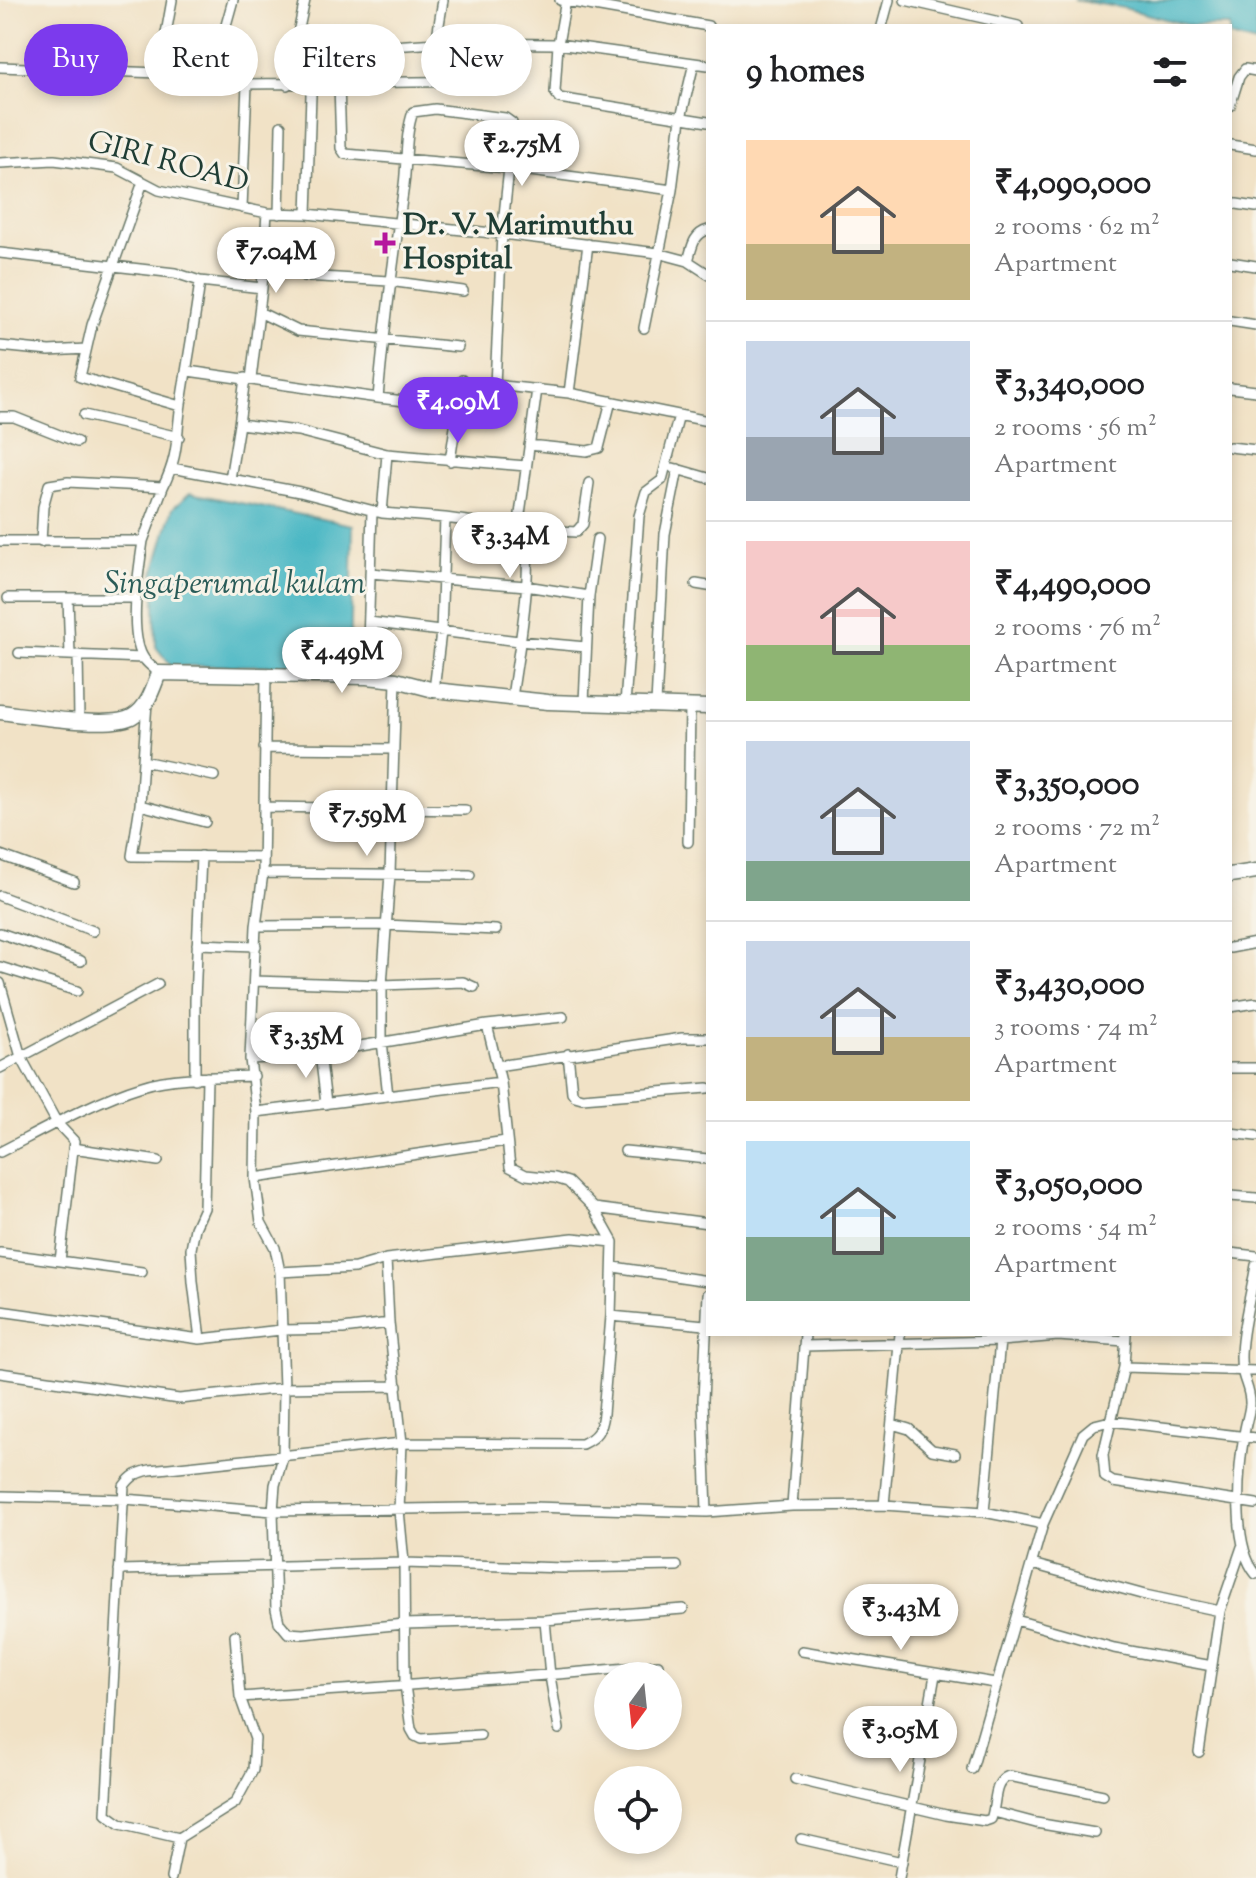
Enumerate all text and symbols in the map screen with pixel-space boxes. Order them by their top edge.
chip: Buy [24,24,128,96]
chip: Rent [144,24,258,96]
chip: Filters [274,24,405,96]
chip: New [421,24,532,96]
text: 9 homes [746,48,865,97]
icon: filters [1148,50,1192,94]
pin: ₹2.75M [457,120,587,188]
street label: GIRI ROAD [83,121,253,205]
text: ₹2.75M [482,127,562,164]
text: ₹4,090,000 [994,160,1151,209]
icon: home [810,172,906,268]
place label: Dr. V. Marimuthu Hospital [403,205,634,282]
text: 2 rooms · 62 m² [994,209,1160,246]
pin: ₹7.04M [211,227,341,295]
marker: Dr. V. Marimuthu Hospital [374,232,396,254]
text: ₹7.04M [235,234,317,271]
text: Apartment [994,246,1117,283]
text: ₹3,340,000 [994,361,1145,410]
icon: home [810,373,906,469]
pin: ₹4.09M [393,377,523,445]
text: ₹4.09M [416,384,500,421]
text: 2 rooms · 56 m² [994,410,1157,447]
text: Apartment [994,447,1117,484]
pin: ₹3.34M [445,512,575,580]
text: ₹3.34M [470,519,550,556]
text: ₹4,490,000 [994,561,1151,610]
water label: Singaperumal kulam [104,562,366,608]
icon: home [810,573,906,669]
text: 2 rooms · 76 m² [994,610,1161,647]
pin: ₹4.49M [277,627,407,695]
text: ₹4.49M [300,634,384,671]
text: Apartment [994,647,1117,684]
text: ₹3,350,000 [994,761,1140,810]
icon: home [810,773,906,869]
pin: ₹7.59M [302,790,432,858]
text: ₹7.59M [328,797,406,834]
text: 2 rooms · 72 m² [994,810,1160,847]
text: Apartment [994,847,1117,884]
text: ₹3,430,000 [994,961,1145,1010]
icon: home [810,973,906,1069]
text: 3 rooms · 74 m² [994,1010,1158,1047]
pin: ₹3.35M [241,1012,371,1080]
text: ₹3.35M [268,1019,344,1056]
text: Apartment [994,1047,1117,1084]
text: ₹3,050,000 [994,1161,1143,1210]
icon: home [810,1173,906,1269]
text: 2 rooms · 54 m² [994,1210,1157,1247]
text: Apartment [994,1247,1117,1284]
pin: ₹3.43M [836,1584,966,1652]
text: ₹3.43M [861,1591,941,1628]
north arrow [594,1662,682,1750]
map controls [594,1662,682,1854]
pin: ₹3.05M [835,1706,965,1774]
text: ₹3.05M [861,1713,939,1750]
button: locate [594,1766,682,1854]

